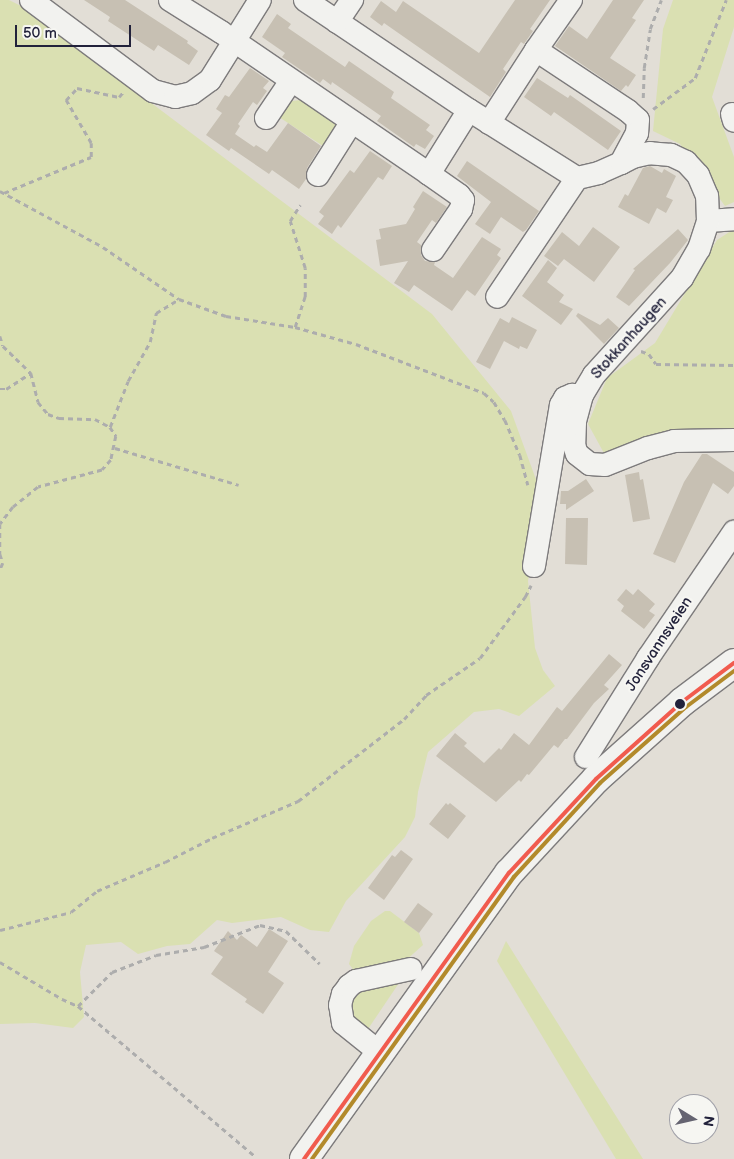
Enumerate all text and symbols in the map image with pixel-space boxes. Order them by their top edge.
scale bar [18,15,134,47]
text: 50 m [23,24,57,43]
street label: Stokkanhaugen [587,293,671,383]
street label: Jonsvannsveien [622,594,696,694]
unlabelled marker [675,699,685,709]
north arrow [669,1094,719,1144]
text: N [699,1115,718,1128]

